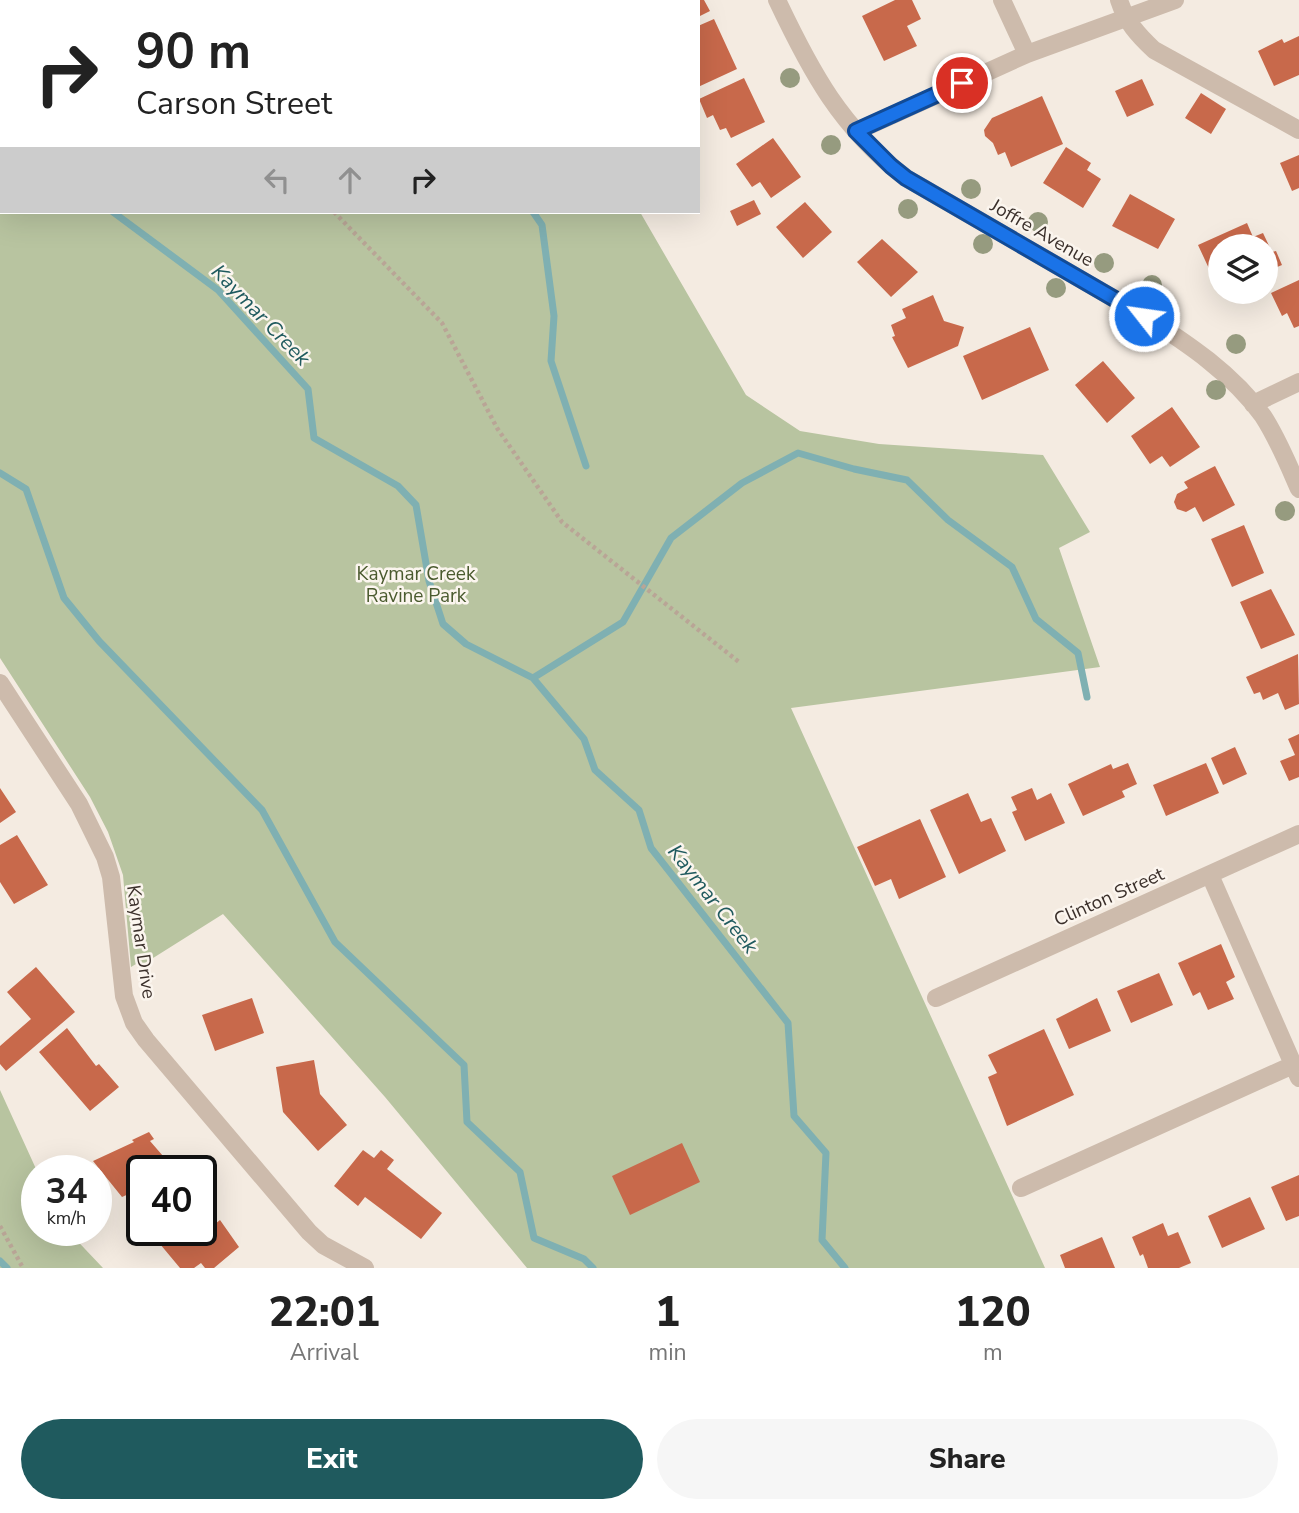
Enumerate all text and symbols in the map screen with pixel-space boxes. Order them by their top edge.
text: 90 m [136,18,251,85]
icon: right [21,28,112,119]
pin [932,53,992,113]
icon: arrive [943,64,981,102]
text: Carson Street [136,82,332,125]
icon: left [258,161,296,199]
icon: ahead [331,161,369,199]
icon: right [404,161,442,199]
street label: Joffre Avenue [985,192,1098,273]
map controls [1208,234,1278,304]
button: layers [1208,234,1278,304]
water label: Kaymar Creek [205,258,317,372]
position arrow [1107,279,1181,353]
park label: Kaymar Creek Ravine Park [357,561,476,609]
water label: Kaymar Creek [662,839,765,960]
street label: Clinton Street [1050,861,1169,933]
street label: Kaymar Drive [120,883,162,1001]
speed limit sign: 40 [126,1155,217,1246]
text: 34 [45,1168,88,1215]
text: km/h [47,1206,86,1230]
text: 22:01 [268,1284,380,1341]
text: 1 [655,1284,680,1341]
text: 120 [955,1284,1031,1341]
text: Arrival [290,1337,359,1368]
text: min [649,1337,687,1368]
text: m [983,1337,1003,1368]
button: Exit [21,1419,643,1499]
button: Share [657,1419,1278,1499]

